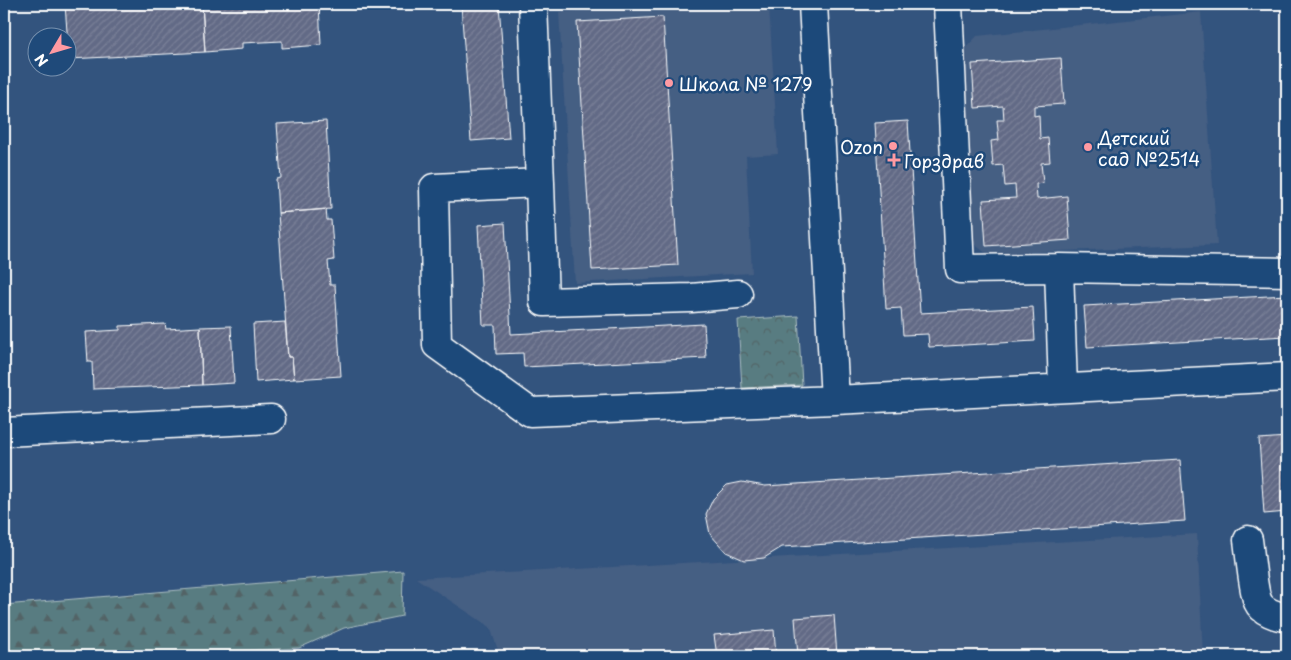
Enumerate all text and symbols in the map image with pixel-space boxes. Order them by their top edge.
north arrow [28,28,78,78]
text: N [30,49,53,71]
place label: Школа № 1279 [679,70,813,97]
marker: Школа № 1279 [663,77,675,89]
place label: Детский сад №2514 [1097,124,1200,172]
place label: Ozon [840,133,883,160]
marker: Ozon [887,140,899,152]
marker: Детский сад №2514 [1082,141,1094,153]
place label: Горздрав [904,147,984,174]
marker: Горздрав [888,154,900,166]

